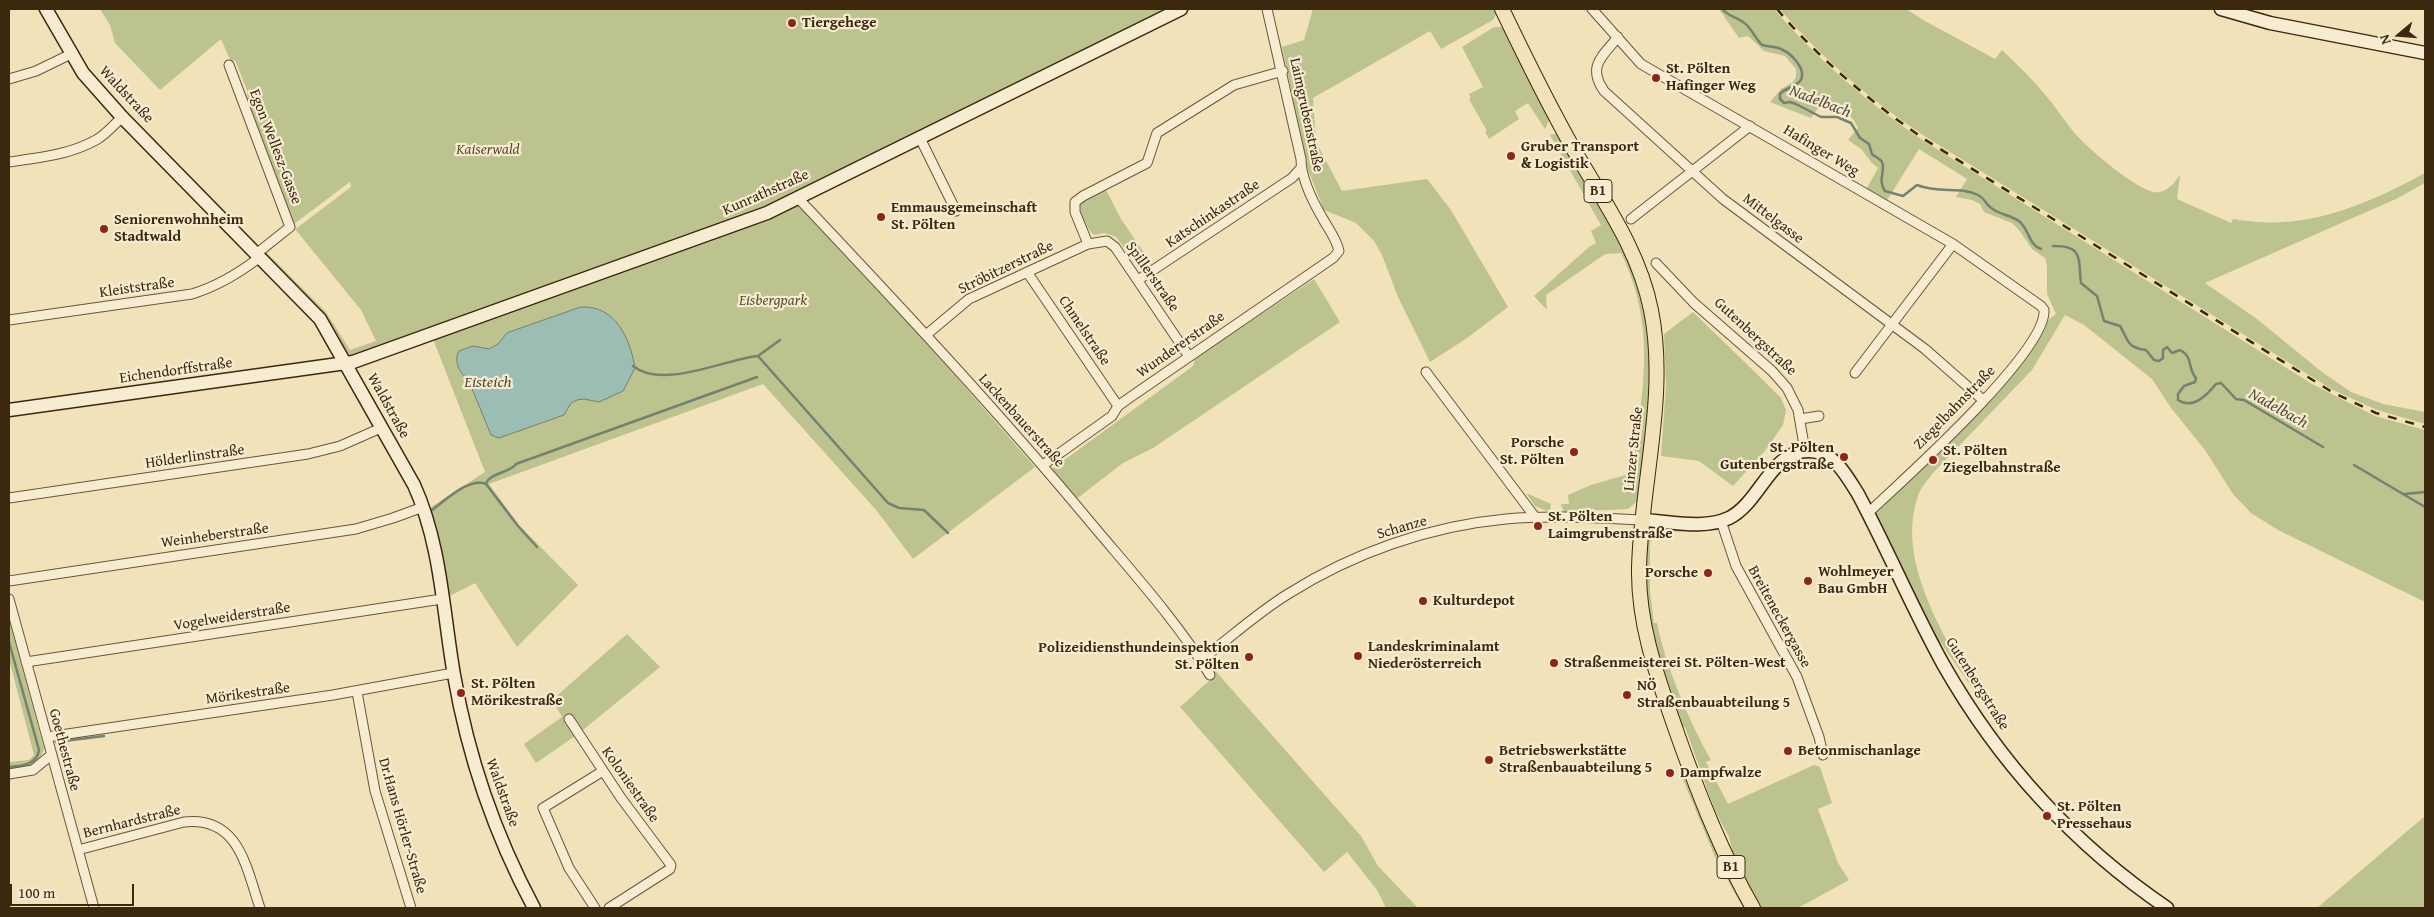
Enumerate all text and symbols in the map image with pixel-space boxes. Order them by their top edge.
north arrow [2374,10,2424,60]
place label: Tiergehege [802,14,877,32]
marker: Tiergehege [786,17,798,29]
text: N [2374,32,2396,47]
street label: Laimgrubenstraße [1285,56,1327,174]
place label: St. Pölten Hafinger Weg [1666,60,1756,95]
street label: Waldstraße [95,63,157,127]
marker: St. Pölten Hafinger Weg [1650,72,1662,84]
water label: Nadelbach [1786,81,1854,123]
street label: Egon Wellesz-Gasse [245,87,305,207]
street label: Hafinger Weg [1780,121,1862,181]
place label: Gruber Transport & Logistik [1521,138,1639,173]
park label: Kaiserwald [456,141,520,159]
marker: Gruber Transport & Logistik [1505,150,1517,162]
street label: Kunrathstraße [720,166,812,220]
street label: Katschinkastraße [1163,176,1263,252]
road number: B1 [1584,180,1612,202]
street label: Mittelgasse [1739,190,1807,248]
place label: Emmausgemeinschaft St. Pölten [891,199,1037,234]
place label: Seniorenwohnheim Stadtwald [114,211,244,246]
marker: Emmausgemeinschaft St. Pölten [875,211,887,223]
marker: Seniorenwohnheim Stadtwald [98,223,110,235]
street label: Ströbitzerstraße [955,237,1057,299]
street label: Spillerstraße [1121,238,1183,316]
street label: Kleiststraße [98,274,176,302]
park label: Eisbergpark [739,292,807,310]
street label: Chmelstraße [1054,293,1114,369]
street label: Gutenbergstraße [1710,294,1800,380]
street label: Wundererstraße [1133,308,1229,382]
street label: Eichendorffstraße [118,354,234,388]
street label: Ziegelbahnstraße [1910,362,2000,454]
street label: Waldstraße [363,370,413,442]
street label: Lackenbauerstraße [974,370,1068,472]
water label: Eisteich [464,373,512,393]
water label: Nadelbach [2245,385,2311,433]
street label: Linzer Straße [1621,406,1647,492]
place label: Porsche St. Pölten [1500,434,1564,469]
place label: St. Pölten Gutenbergstraße [1720,439,1834,474]
street label: Hölderlinstraße [144,441,246,473]
place label: St. Pölten Ziegelbahnstraße [1943,442,2061,477]
marker: Porsche St. Pölten [1568,446,1580,458]
marker: St. Pölten Gutenbergstraße [1838,451,1850,463]
marker: St. Pölten Ziegelbahnstraße [1927,454,1939,466]
place label: St. Pölten Laimgrubenstraße [1548,508,1673,543]
street label: Schanze [1375,512,1429,544]
street label: Weinheberstraße [160,520,270,552]
marker: St. Pölten Laimgrubenstraße [1532,520,1544,532]
street label: Breiteneckergasse [1744,563,1814,671]
place label: Wohlmeyer Bau GmbH [1818,563,1894,598]
place label: Porsche [1645,564,1698,582]
marker: Porsche [1702,567,1714,579]
marker: Wohlmeyer Bau GmbH [1802,575,1814,587]
place label: Kulturdepot [1433,592,1515,610]
marker: Kulturdepot [1417,595,1429,607]
street label: Vogelweiderstraße [172,599,292,635]
street label: Gutenbergstraße [1941,634,2013,734]
place label: Landeskriminalamt Niederösterreich [1368,638,1500,673]
place label: Polizeidiensthundeinspektion St. Pölten [1038,639,1239,674]
marker: Landeskriminalamt Niederösterreich [1352,650,1364,662]
marker: Polizeidiensthundeinspektion St. Pölten [1243,651,1255,663]
place label: Straßenmeisterei St. Pölten-West [1564,654,1786,672]
marker: Straßenmeisterei St. Pölten-West [1548,657,1560,669]
place label: St. Pölten Mörikestraße [471,675,563,710]
place label: NÖ Straßenbauabteilung 5 [1637,677,1790,712]
street label: Mörikestraße [205,679,291,709]
marker: St. Pölten Mörikestraße [455,687,467,699]
marker: NÖ Straßenbauabteilung 5 [1621,689,1633,701]
street label: Goethestraße [44,707,84,793]
place label: Betriebswerkstätte Straßenbauabteilung 5 [1499,742,1652,777]
place label: Betonmischanlage [1798,742,1921,760]
street label: Koloniestraße [597,744,663,826]
marker: Betonmischanlage [1782,745,1794,757]
marker: Betriebswerkstätte Straßenbauabteilung 5 [1483,754,1495,766]
street label: Dr.Hans Hörler-Straße [374,756,430,896]
street label: Waldstraße [481,756,523,830]
place label: Dampfwalze [1680,764,1762,782]
marker: Dampfwalze [1664,767,1676,779]
place label: St. Pölten Pressehaus [2057,798,2132,833]
street label: Bernhardstraße [81,801,183,843]
marker: St. Pölten Pressehaus [2041,810,2053,822]
road number: B1 [1717,856,1745,879]
scale bar [12,874,136,906]
text: 100 m [18,882,55,903]

